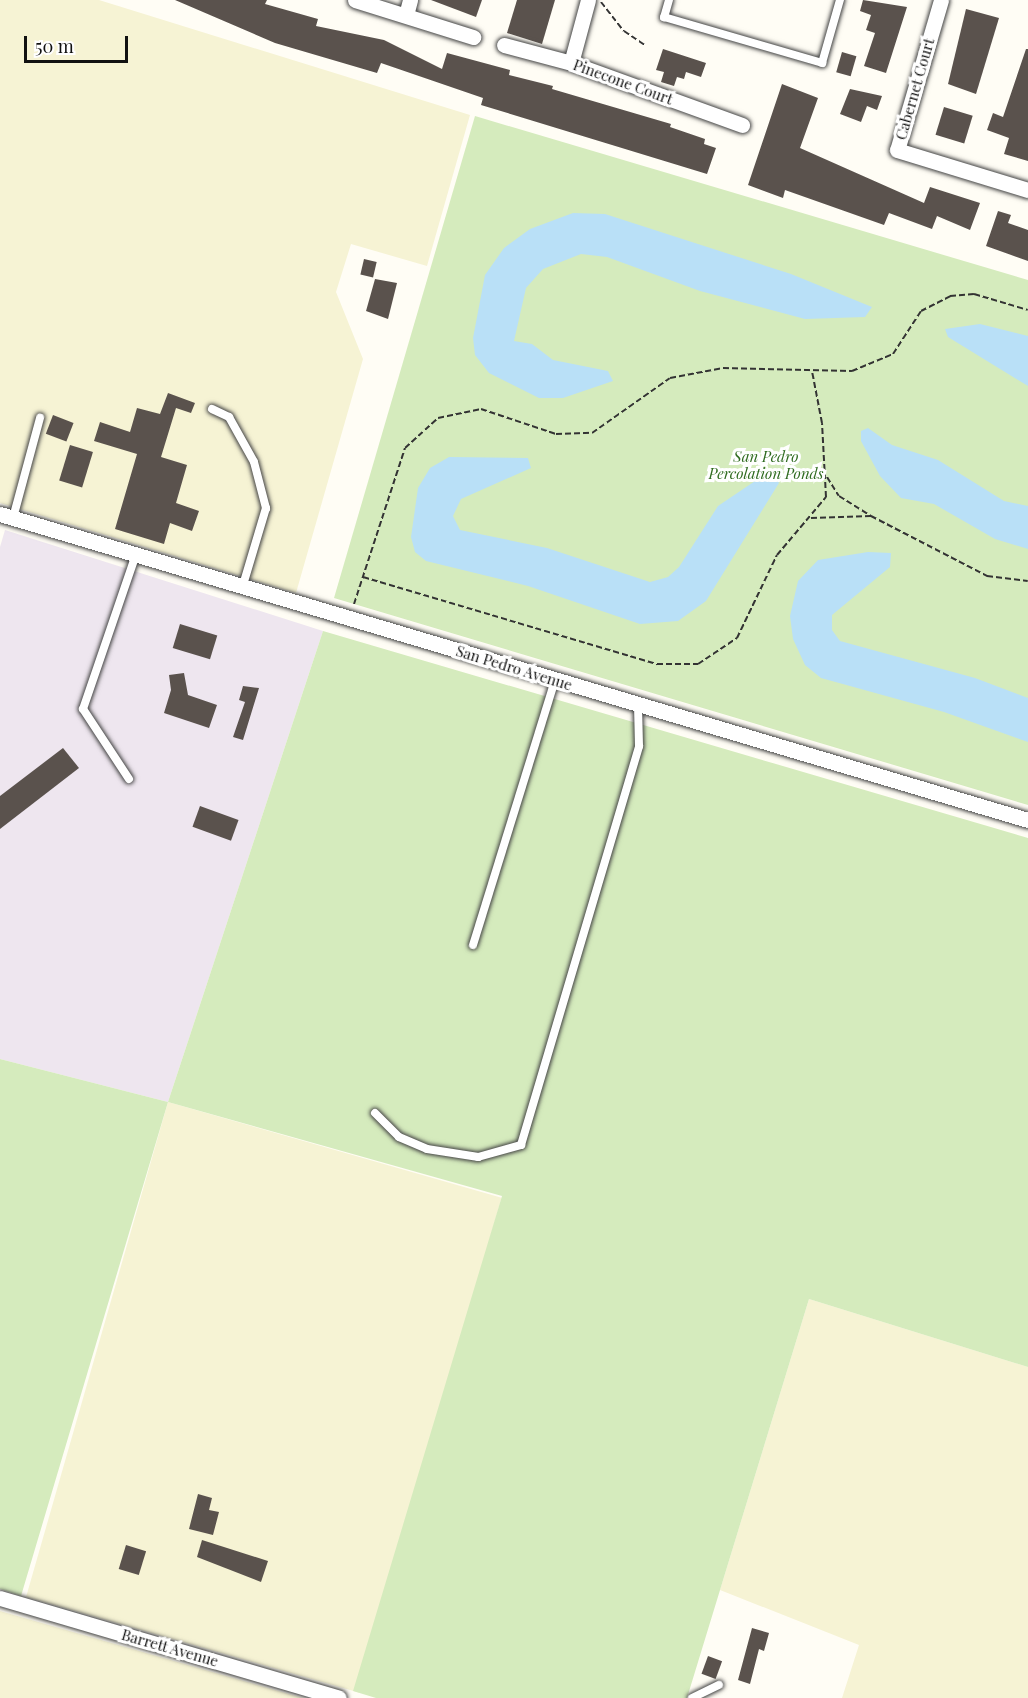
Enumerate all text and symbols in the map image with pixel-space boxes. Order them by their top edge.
scale bar [27,24,130,62]
text: 50 m [35,34,74,58]
street label: Cabernet Court [892,36,938,142]
street label: Pinecone Court [571,56,675,108]
park label: San Pedro Percolation Ponds [709,447,823,482]
street label: San Pedro Avenue [454,642,574,694]
street label: Barrett Avenue [119,1625,221,1671]

